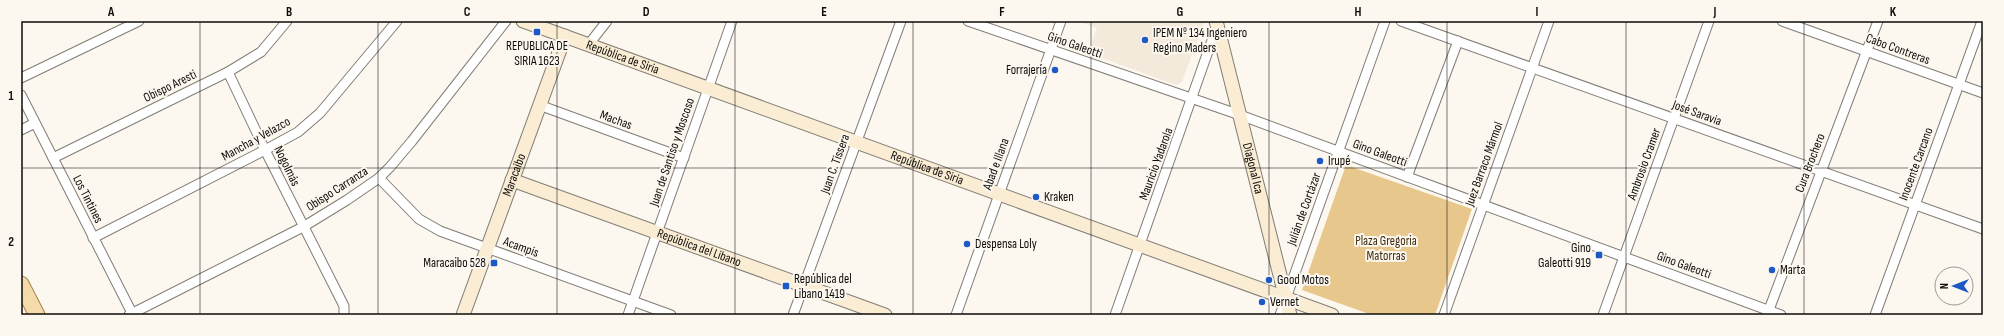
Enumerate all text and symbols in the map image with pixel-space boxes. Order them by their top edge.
text: A [107,4,115,20]
text: B [286,4,292,20]
text: C [464,4,471,20]
text: D [643,4,650,20]
text: E [821,4,827,20]
text: F [999,4,1005,20]
text: G [1177,4,1184,20]
text: H [1355,4,1362,20]
text: I [1536,4,1539,20]
text: J [1713,4,1717,20]
text: K [1890,4,1897,20]
place label: IPEM Nº 134 Ingeniero Regino Maders [1153,25,1247,56]
marker: REPUBLICA DE SIRIA 1623 [532,27,542,37]
street label: Gino Galeotti [1046,28,1104,62]
street label: Cabo Contreras [1864,30,1933,68]
marker: IPEM Nº 134 Ingeniero Regino Maders [1140,35,1150,45]
street label: República de Siria [584,37,661,78]
place label: REPUBLICA DE SIRIA 1623 [506,38,568,69]
place label: Forrajería [1006,62,1047,78]
marker: Forrajería [1050,65,1060,75]
street label: Obispo Aresti [141,66,199,106]
text: 1 [8,88,14,104]
street label: Juan de Santiso y Moscoso [646,96,698,209]
street label: José Saravia [1669,96,1724,129]
street label: Machas [598,107,635,133]
street label: Mancha y Velazco [219,113,293,165]
street label: Juez Barraco Mármol [1461,120,1507,209]
street label: Inocente Carcano [1895,125,1937,203]
street label: Mauricio Yadarola [1135,126,1177,202]
street label: Ambrosio Cramer [1623,126,1664,203]
street label: Cura Brochero [1791,131,1829,195]
street label: Juan C. Tissera [817,132,853,197]
street label: Abad e Illana [979,136,1013,193]
street label: Gino Galeotti [1351,136,1409,170]
street label: Diagonal Ica [1239,141,1267,196]
street label: Nogolmás [270,143,304,189]
street label: República de Siria [888,147,966,188]
street label: Maracaibo [499,151,529,199]
place label: Irupé [1328,153,1350,169]
marker: Irupé [1315,156,1325,166]
street label: Obispo Carranza [303,163,371,215]
street label: Julián de Cortázar [1283,170,1325,249]
street label: Los Tintines [69,172,107,226]
place label: Kraken [1044,189,1074,205]
marker: Kraken [1031,192,1041,202]
street label: República del Libano [655,225,743,270]
street label: Acampis [500,233,541,261]
park label: Plaza Gregoria Matorras [1355,233,1417,264]
text: 2 [8,234,14,250]
place label: Despensa Loly [975,236,1037,252]
marker: Despensa Loly [962,239,972,249]
place label: Gino Galeotti 919 [1538,240,1591,271]
street label: Gino Galeotti [1655,248,1713,282]
marker: Gino Galeotti 919 [1594,250,1604,260]
place label: Maracaibo 528 [423,255,486,271]
marker: Maracaibo 528 [489,258,499,268]
place label: Marta [1780,262,1806,278]
marker: Marta [1767,265,1777,275]
north arrow [1934,266,1974,306]
place label: República del Libano 1419 [794,271,852,302]
place label: Good Motos [1277,272,1329,288]
marker: Good Motos [1264,275,1274,285]
marker: República del Libano 1419 [781,281,791,291]
text: N [1938,283,1951,289]
place label: Vernet [1270,294,1299,310]
marker: Vernet [1257,297,1267,307]

